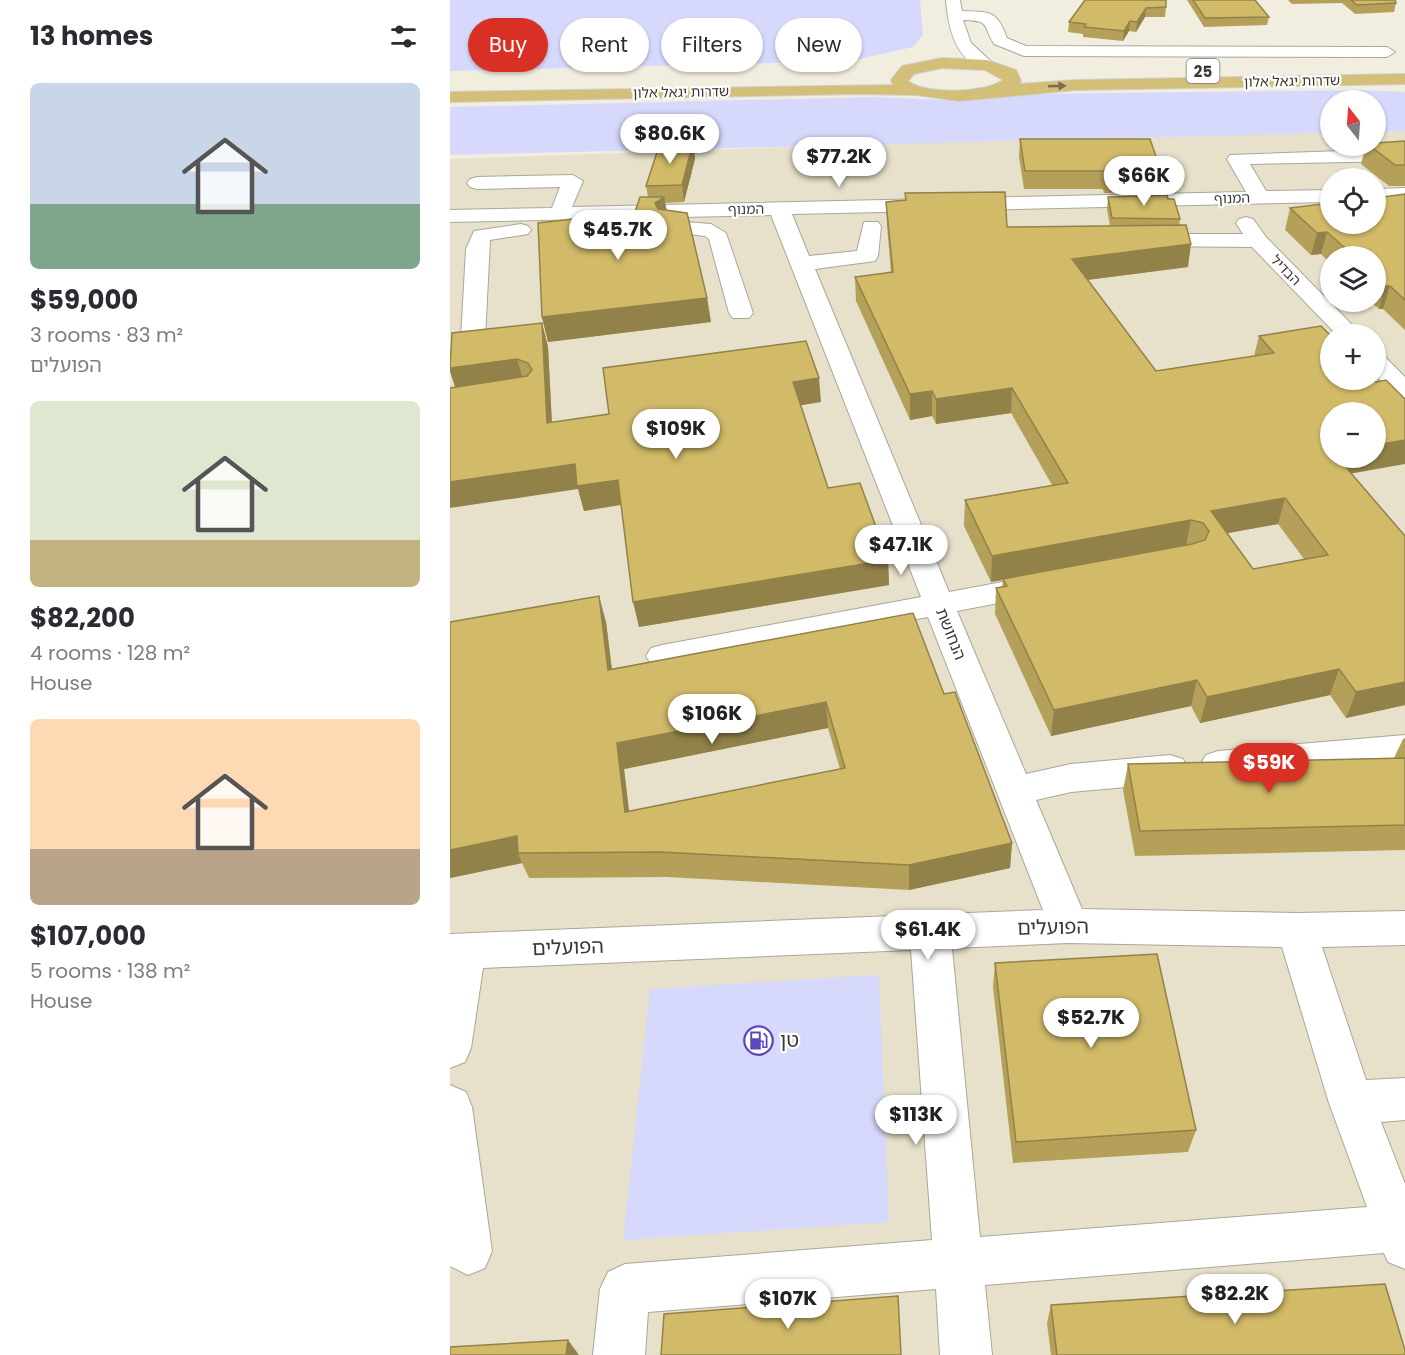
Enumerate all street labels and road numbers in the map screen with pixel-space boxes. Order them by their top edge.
road number: 25 [1186,59,1220,83]
street label: שדרות יגאל אלון [1244,70,1340,92]
street label: שדרות יגאל אלון [633,81,729,103]
street label: המנוף [1214,187,1250,209]
street label: המנוף [728,199,764,219]
street label: הבדיל [1266,250,1306,290]
street label: הנחושת [930,605,972,663]
street label: הפועלים [1017,912,1089,942]
street label: הפועלים [532,932,604,962]

